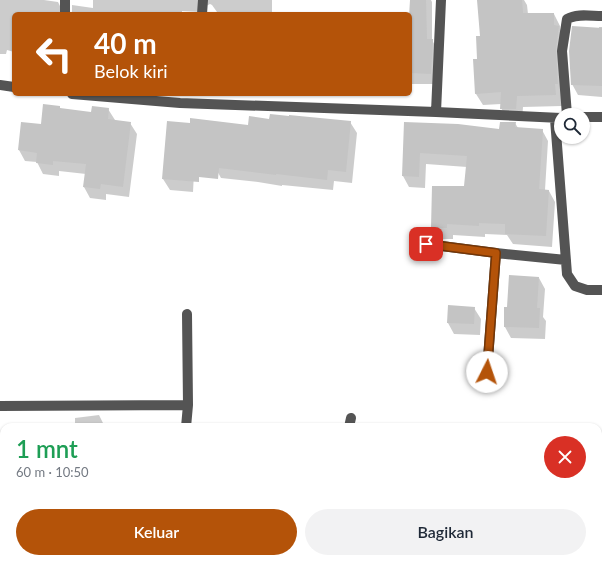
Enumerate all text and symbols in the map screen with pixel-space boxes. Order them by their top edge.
text: 40 m [94,26,157,60]
icon: left [28,28,80,80]
text: Belok kiri [94,60,168,82]
map controls [554,108,590,144]
button: search [554,108,590,144]
pin [409,227,443,261]
icon: arrive [415,233,437,255]
position arrow [466,351,508,393]
text: 1 mnt [16,434,78,463]
button: close [544,436,586,478]
text: 60 m · 10:50 [16,464,89,480]
button: Keluar [16,509,297,555]
button: Bagikan [305,509,586,555]

